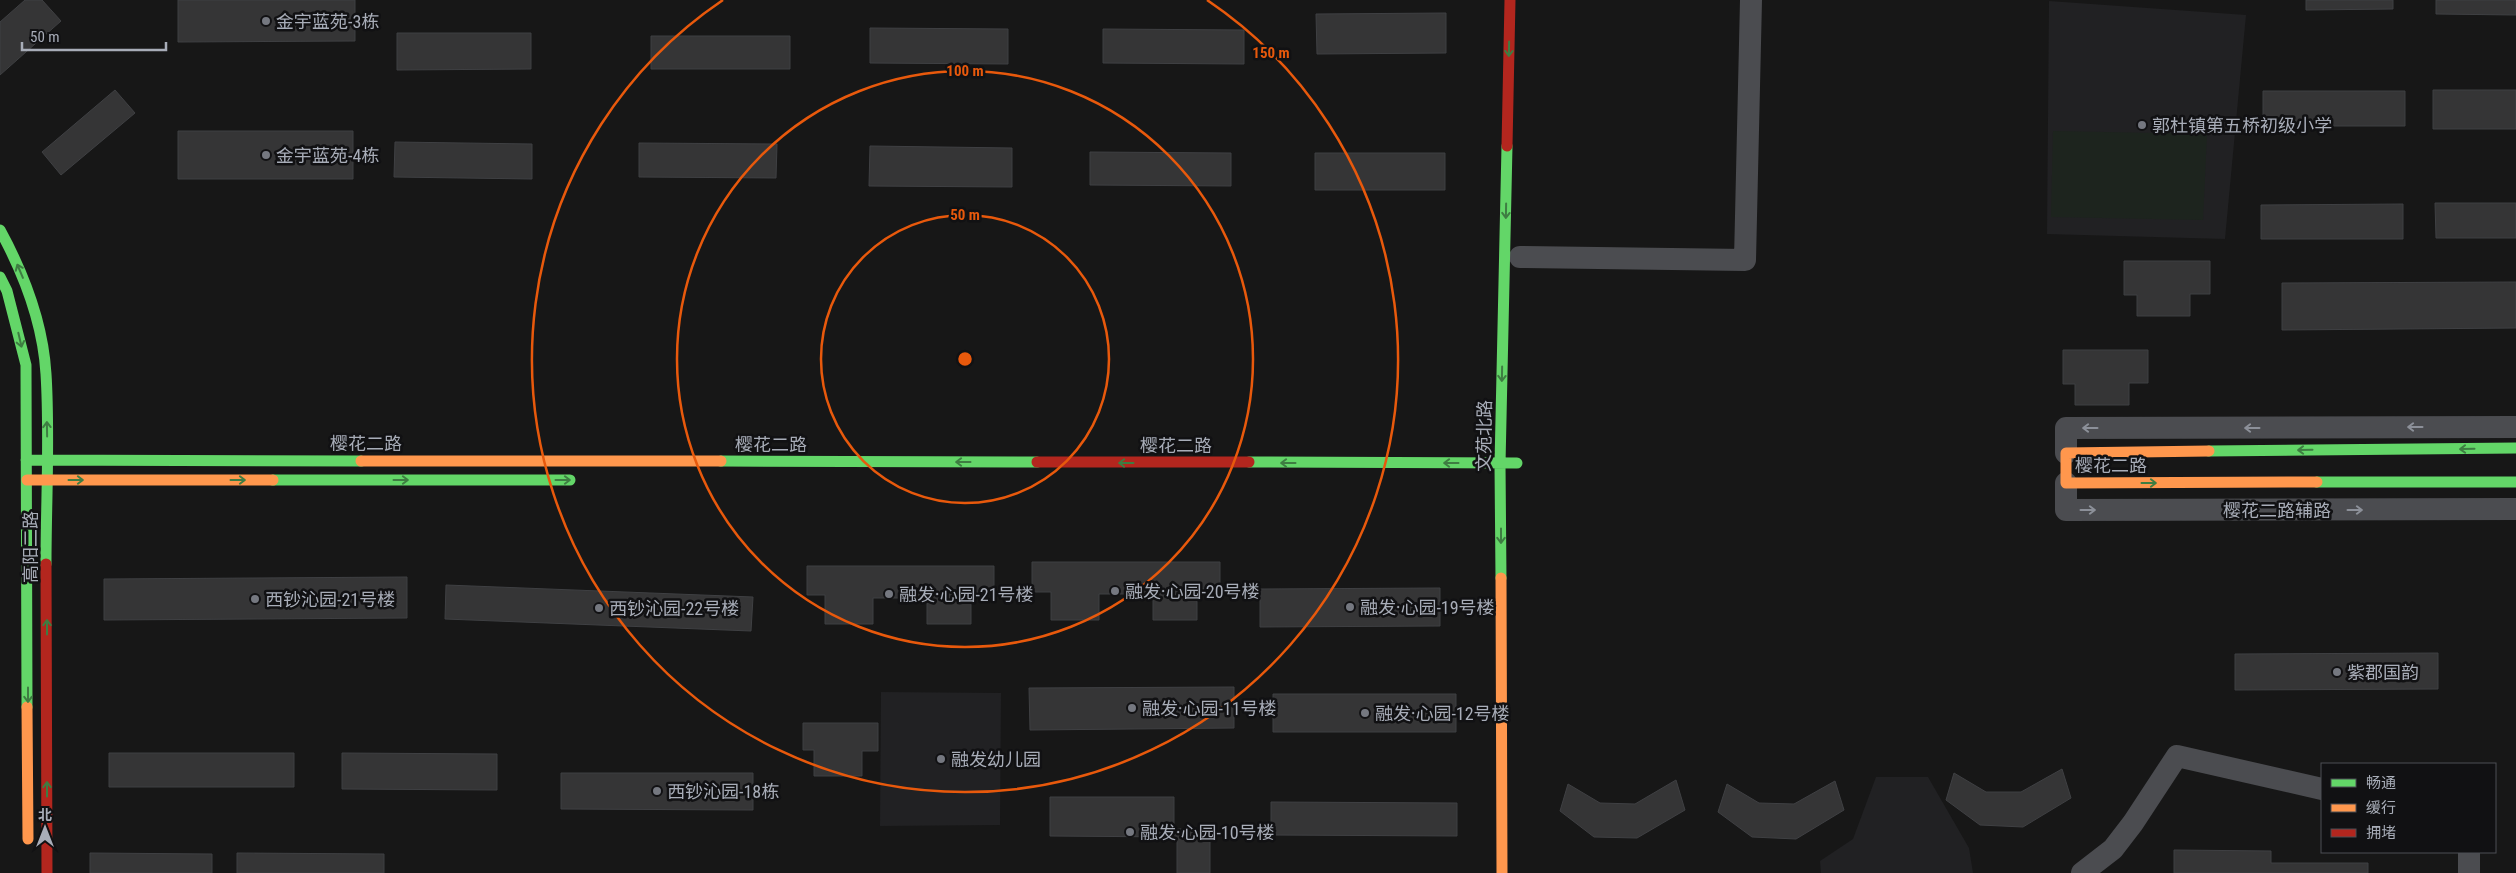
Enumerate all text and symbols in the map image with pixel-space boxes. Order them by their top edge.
place label: 金宇蓝苑-3栋 [276,11,379,32]
marker: 金宇蓝苑-3栋 [260,15,272,27]
scale bar [22,20,166,52]
text: 50 m [30,28,60,46]
one-way arrow [1504,40,1514,56]
text: 150 m [1252,44,1290,62]
text: 100 m [946,62,984,80]
place label: 郭杜镇第五桥初级小学 [2152,115,2332,136]
marker: 郭杜镇第五桥初级小学 [2136,119,2148,131]
place label: 金宇蓝苑-4栋 [276,145,379,166]
marker: 金宇蓝苑-4栋 [260,149,272,161]
one-way arrow [1501,202,1511,219]
text: 50 m [950,206,980,224]
one-way arrow [15,264,25,279]
one-way arrow [16,332,25,348]
centre of rings [956,350,974,368]
one-way arrow [1497,365,1507,381]
street label: 文苑北路 [1473,400,1495,472]
one-way arrow [42,422,52,438]
one-way arrow [2407,422,2424,432]
one-way arrow [2082,423,2098,433]
one-way arrow [2245,423,2261,433]
street label: 樱花二路 [330,433,402,454]
street label: 樱花二路 [735,434,807,455]
street label: 樱花二路 [1140,435,1212,456]
one-way arrow [2460,444,2476,454]
one-way arrow [2297,446,2313,455]
street label: 樱花二路 [2075,455,2147,476]
one-way arrow [955,457,972,467]
one-way arrow [1118,458,1134,468]
one-way arrow [1280,458,1296,468]
one-way arrow [1443,459,1459,468]
one-way arrow [67,475,83,485]
one-way arrow [230,475,246,485]
one-way arrow [392,475,408,485]
one-way arrow [554,475,571,485]
one-way arrow [2141,478,2157,488]
street label: 樱花二路辅路 [2223,500,2331,521]
one-way arrow [2079,505,2095,515]
one-way arrow [2346,505,2363,515]
street label: 高阳二路 [20,511,41,583]
one-way arrow [1496,528,1506,544]
place label: 融发·心园-20号楼 [1125,581,1260,602]
place label: 融发·心园-21号楼 [899,584,1034,605]
marker: 融发·心园-20号楼 [1109,585,1121,597]
marker: 融发·心园-21号楼 [883,588,895,600]
place label: 西钞沁园-21号楼 [265,589,395,610]
marker: 西钞沁园-21号楼 [249,593,261,605]
place label: 融发·心园-19号楼 [1360,597,1495,618]
place label: 西钞沁园-22号楼 [609,598,739,619]
marker: 融发·心园-19号楼 [1344,601,1356,613]
marker: 西钞沁园-22号楼 [593,602,605,614]
one-way arrow [42,619,52,636]
place label: 紫郡国韵 [2347,662,2419,683]
marker: 紫郡国韵 [2331,666,2343,678]
one-way arrow [23,686,33,702]
place label: 融发·心园-11号楼 [1142,698,1277,719]
marker: 融发·心园-11号楼 [1126,702,1138,714]
place label: 融发·心园-12号楼 [1375,703,1510,724]
marker: 融发·心园-12号楼 [1359,707,1371,719]
place label: 融发幼儿园 [951,749,1041,770]
marker: 融发幼儿园 [935,753,947,765]
legend [2321,763,2496,853]
text: 畅通 [2366,774,2396,792]
place label: 西钞沁园-18栋 [667,781,779,802]
one-way arrow [42,782,52,798]
marker: 西钞沁园-18栋 [651,785,663,797]
text: 缓行 [2366,799,2396,817]
north arrow [20,803,70,853]
text: 北 [38,807,52,823]
place label: 融发·心园-10号楼 [1140,822,1275,843]
text: 拥堵 [2366,824,2396,842]
marker: 融发·心园-10号楼 [1124,826,1136,838]

